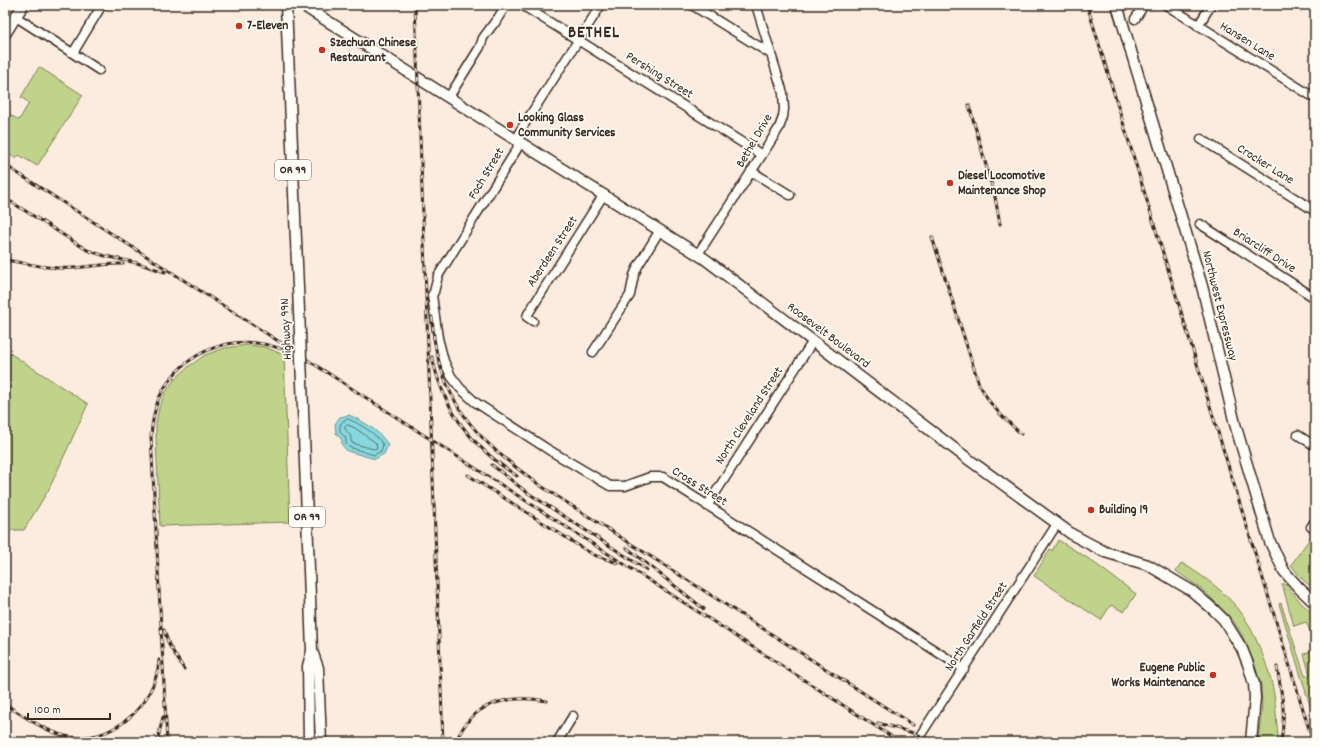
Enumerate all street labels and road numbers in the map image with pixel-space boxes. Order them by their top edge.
street label: Hansen Lane [1216,17,1279,67]
street label: Pershing Street [622,48,697,104]
street label: Bethel Drive [732,110,778,172]
street label: Crocker Lane [1233,140,1298,190]
street label: Foch Street [464,144,510,203]
road number: OR 99 [275,160,311,180]
street label: Aberdeen Street [523,213,583,291]
street label: Briarcliff Drive [1229,223,1300,279]
street label: Northwest Expressway [1196,249,1242,364]
street label: Highway 99N [276,298,298,360]
street label: Roosevelt Boulevard [782,298,874,374]
street label: North Cleveland Street [711,363,789,469]
street label: Cross Street [667,462,731,512]
road number: OR 99 [289,507,325,527]
street label: North Garfield Street [941,578,1013,676]

